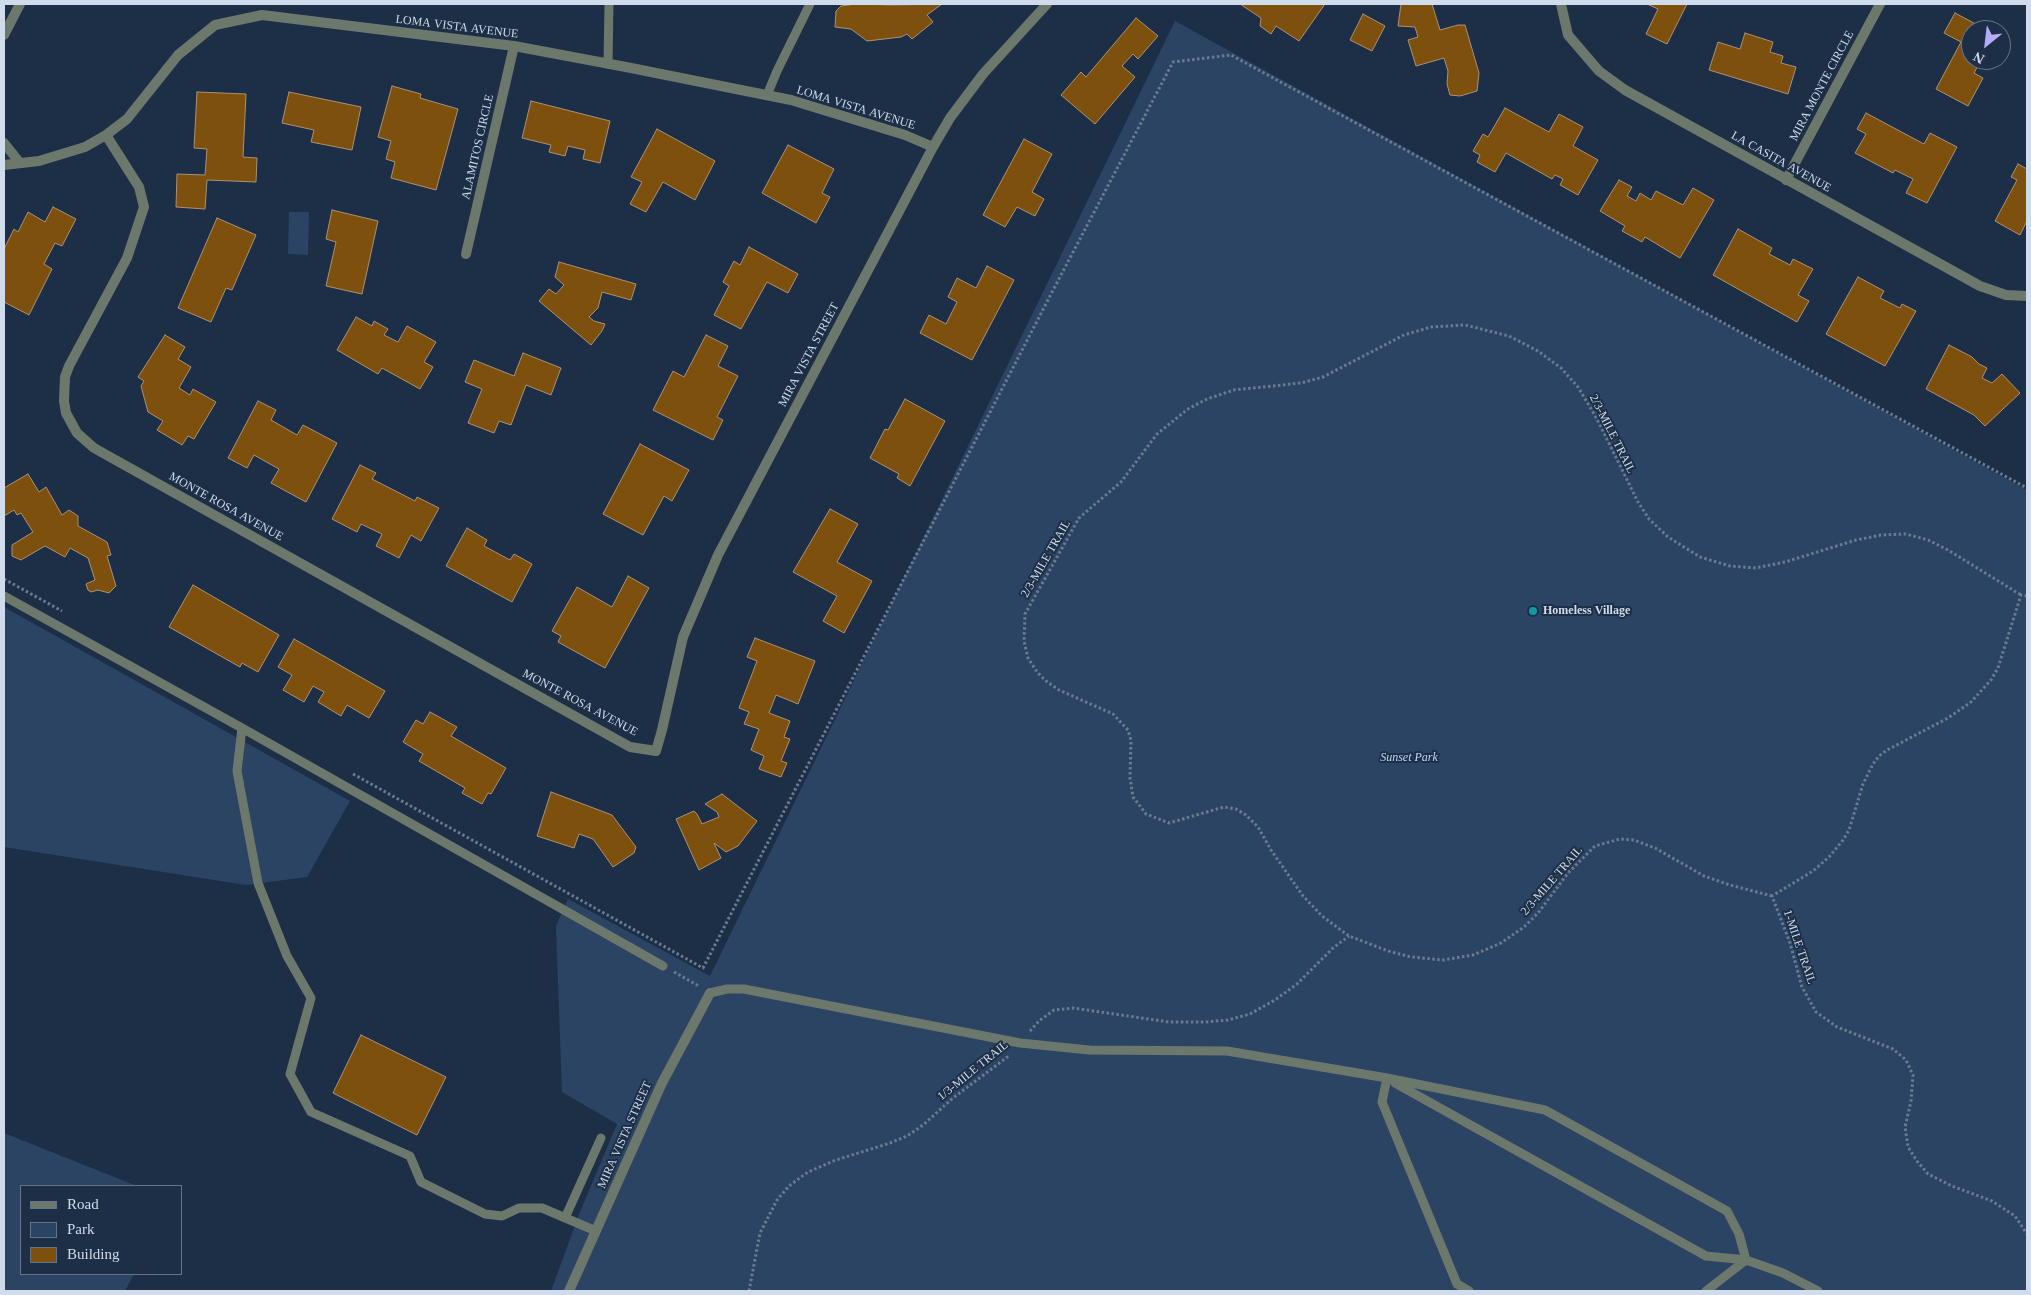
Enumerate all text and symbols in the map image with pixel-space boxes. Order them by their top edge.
street label: LOMA VISTA AVENUE [395,12,519,42]
north arrow [1961,20,2011,70]
street label: MIRA MONTE CIRCLE [1787,28,1857,144]
text: N [1971,49,1987,67]
street label: LOMA VISTA AVENUE [795,83,917,133]
street label: ALAMITOS CIRCLE [459,93,497,201]
street label: LA CASITA AVENUE [1728,129,1834,195]
street label: MIRA VISTA STREET [775,301,843,409]
street label: 2/3-MILE TRAIL [1586,392,1638,476]
street label: MONTE ROSA AVENUE [166,470,286,544]
street label: 2/3-MILE TRAIL [1018,518,1074,600]
place label: Homeless Village [1543,604,1630,618]
marker: Homeless Village [1527,605,1539,617]
street label: MONTE ROSA AVENUE [520,666,640,740]
park label: Sunset Park [1380,751,1438,765]
street label: 2/3-MILE TRAIL [1518,843,1586,919]
street label: 1-MILE TRAIL [1780,908,1818,986]
street label: 1/3-MILE TRAIL [935,1038,1011,1104]
street label: MIRA VISTA STREET [595,1079,655,1191]
legend [20,1185,182,1275]
text: Road [67,1196,99,1212]
text: Park [67,1221,95,1237]
text: Building [67,1246,120,1262]

